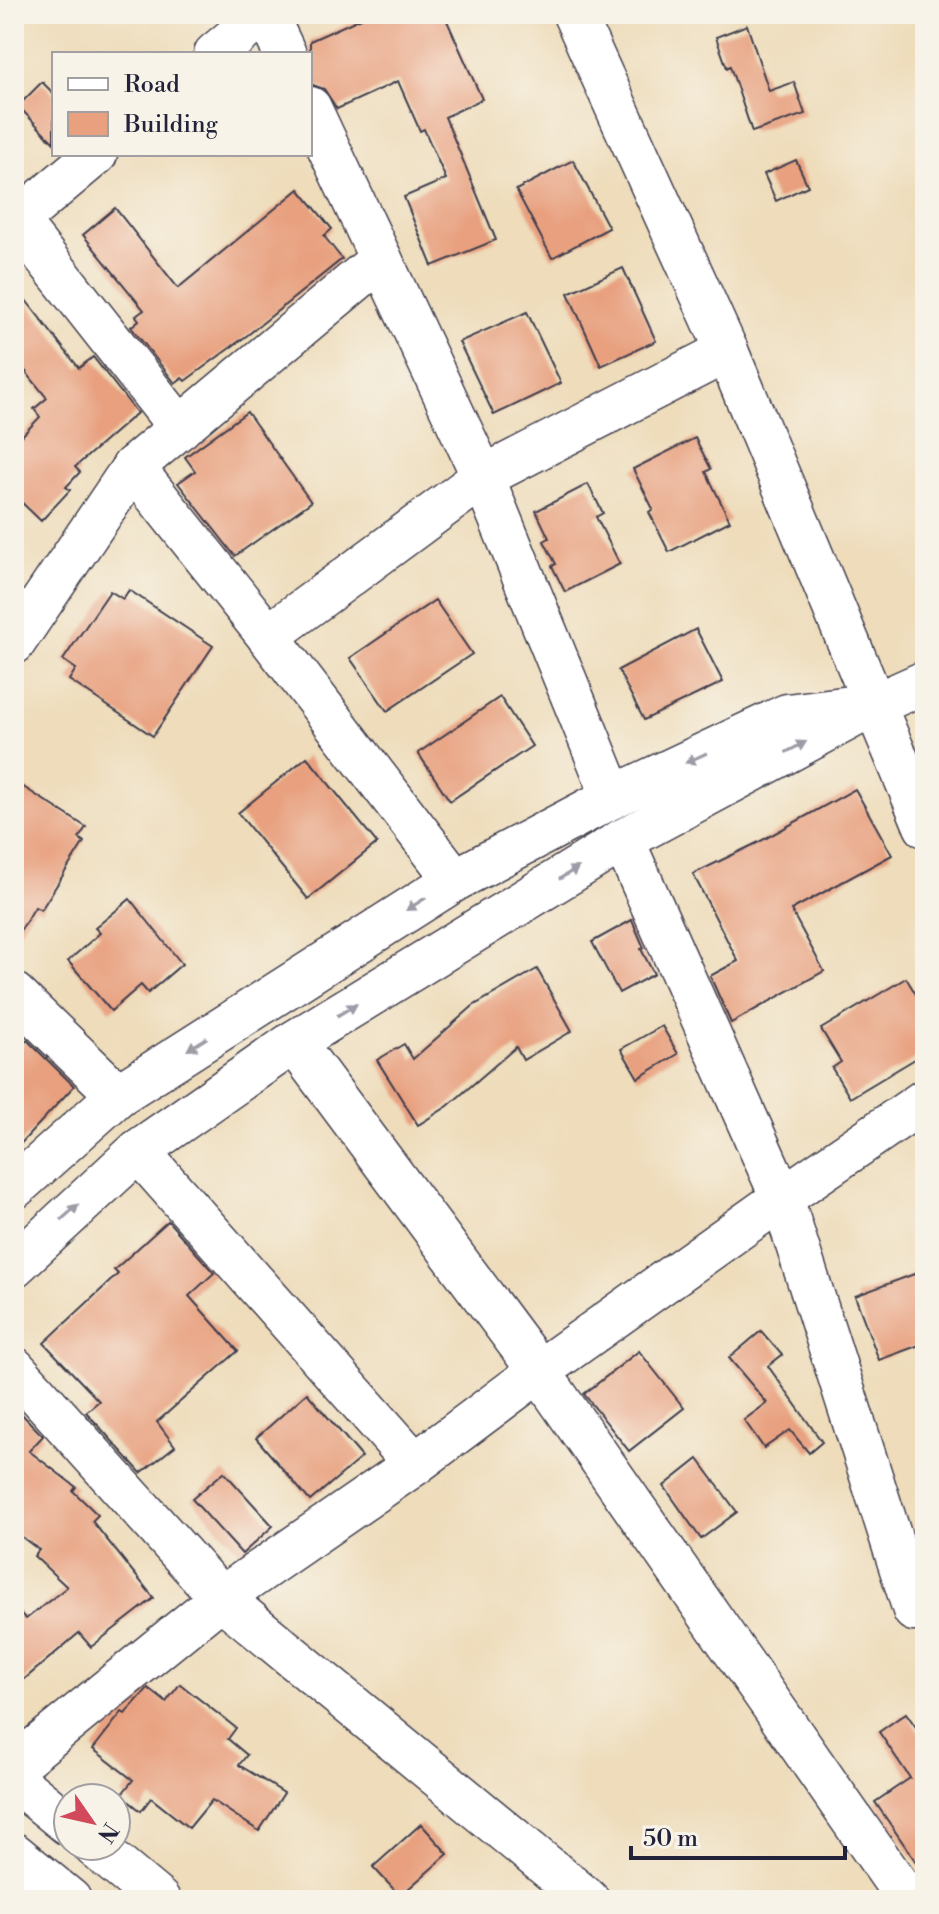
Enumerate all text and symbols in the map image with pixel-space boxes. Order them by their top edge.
legend [52,52,312,156]
text: Road [124,70,180,100]
text: Building [123,110,218,140]
one-way arrow [785,740,807,754]
one-way arrow [684,751,708,765]
one-way arrow [558,867,580,881]
one-way arrow [406,897,427,912]
one-way arrow [337,1002,358,1017]
one-way arrow [186,1036,208,1051]
one-way arrow [61,1203,80,1221]
north arrow [52,1782,132,1862]
scale bar [631,1810,845,1860]
text: N [91,1818,123,1848]
text: 50 m [643,1824,698,1854]

